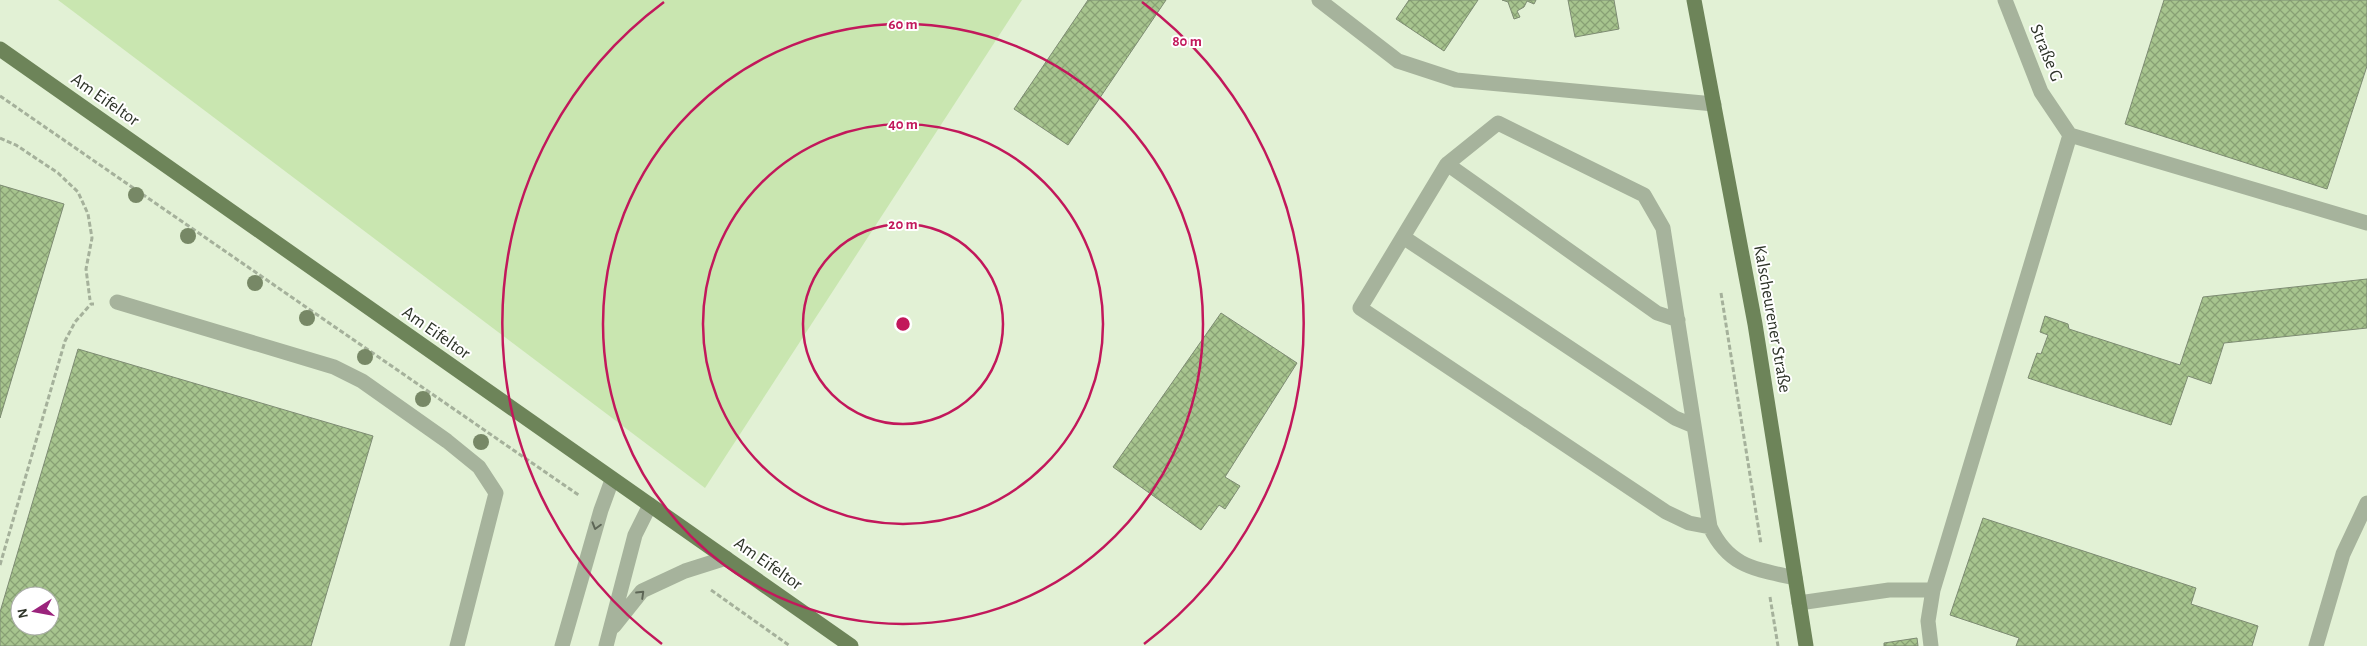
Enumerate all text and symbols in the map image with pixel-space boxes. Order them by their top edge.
text: 60 m [888,17,918,32]
street label: Straße G [2026,22,2066,84]
text: 80 m [1172,34,1202,49]
street label: Am Eifeltor [68,70,142,130]
text: 40 m [888,117,918,132]
text: 20 m [888,217,918,232]
street label: Kalscheurener Straße [1750,244,1794,394]
street label: Am Eifeltor [399,303,473,363]
centre of rings [894,315,912,333]
one-way arrow [592,521,602,529]
street label: Am Eifeltor [731,534,805,594]
north arrow [10,586,60,636]
one-way arrow [635,591,644,600]
text: N [15,607,31,619]

